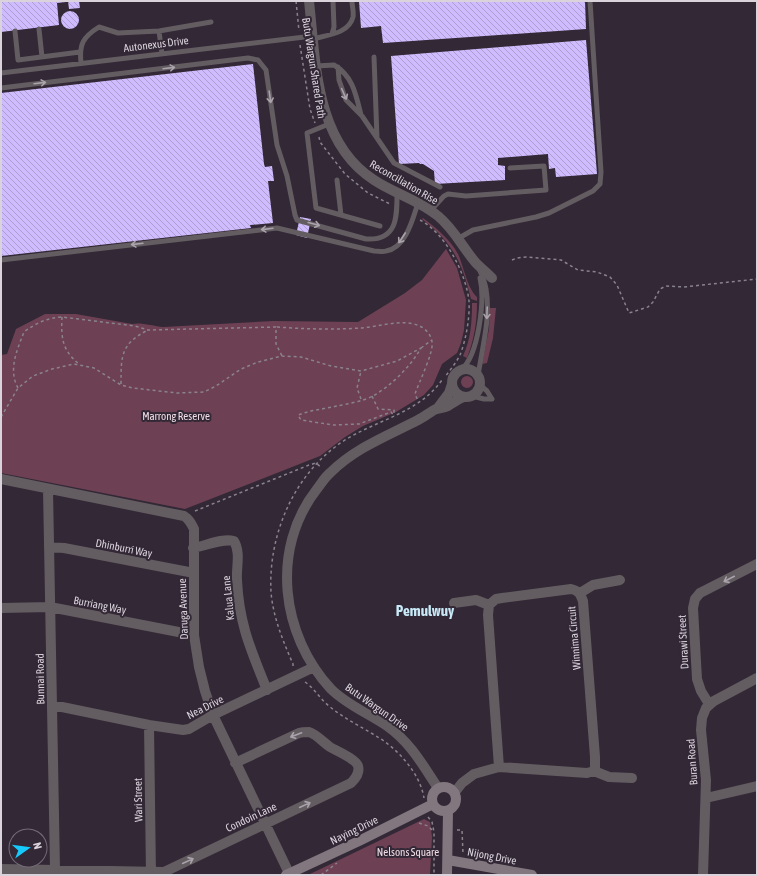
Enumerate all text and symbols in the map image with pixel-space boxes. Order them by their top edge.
street label: Butu Wargun Shared Path [300,17,328,119]
street label: Autonexus Drive [123,34,189,54]
one-way arrow [162,64,175,72]
one-way arrow [33,80,46,87]
one-way arrow [341,88,349,100]
one-way arrow [266,90,274,103]
street label: Reconciliation Rise [368,158,440,206]
one-way arrow [307,221,320,229]
one-way arrow [260,226,273,233]
one-way arrow [398,232,406,244]
one-way arrow [131,241,144,248]
one-way arrow [483,306,491,319]
park label: Marrong Reserve [142,410,210,422]
street label: Dhinburri Way [95,537,154,559]
street label: Kalua Lane [220,575,236,621]
one-way arrow [723,576,735,583]
street label: Daruga Avenue [176,578,190,640]
street label: Burriang Way [73,594,128,616]
district label: Pemulwuy [396,602,455,619]
street label: Winnima Circuit [565,606,583,670]
street label: Durawi Street [676,615,690,669]
street label: Bunnai Road [34,653,46,705]
street label: Butu Wargun Drive [343,681,411,733]
street label: Nea Drive [185,693,225,721]
one-way arrow [291,731,303,739]
street label: Buran Road [684,738,700,786]
street label: Wari Street [132,778,144,822]
street label: Condoin Lane [224,800,278,834]
one-way arrow [299,801,311,808]
street label: Naying Drive [328,813,380,847]
north arrow [8,828,48,868]
text: N [31,841,44,850]
street label: Nijong Drive [466,845,518,867]
park label: Nelsons Square [377,846,439,858]
one-way arrow [181,857,193,864]

